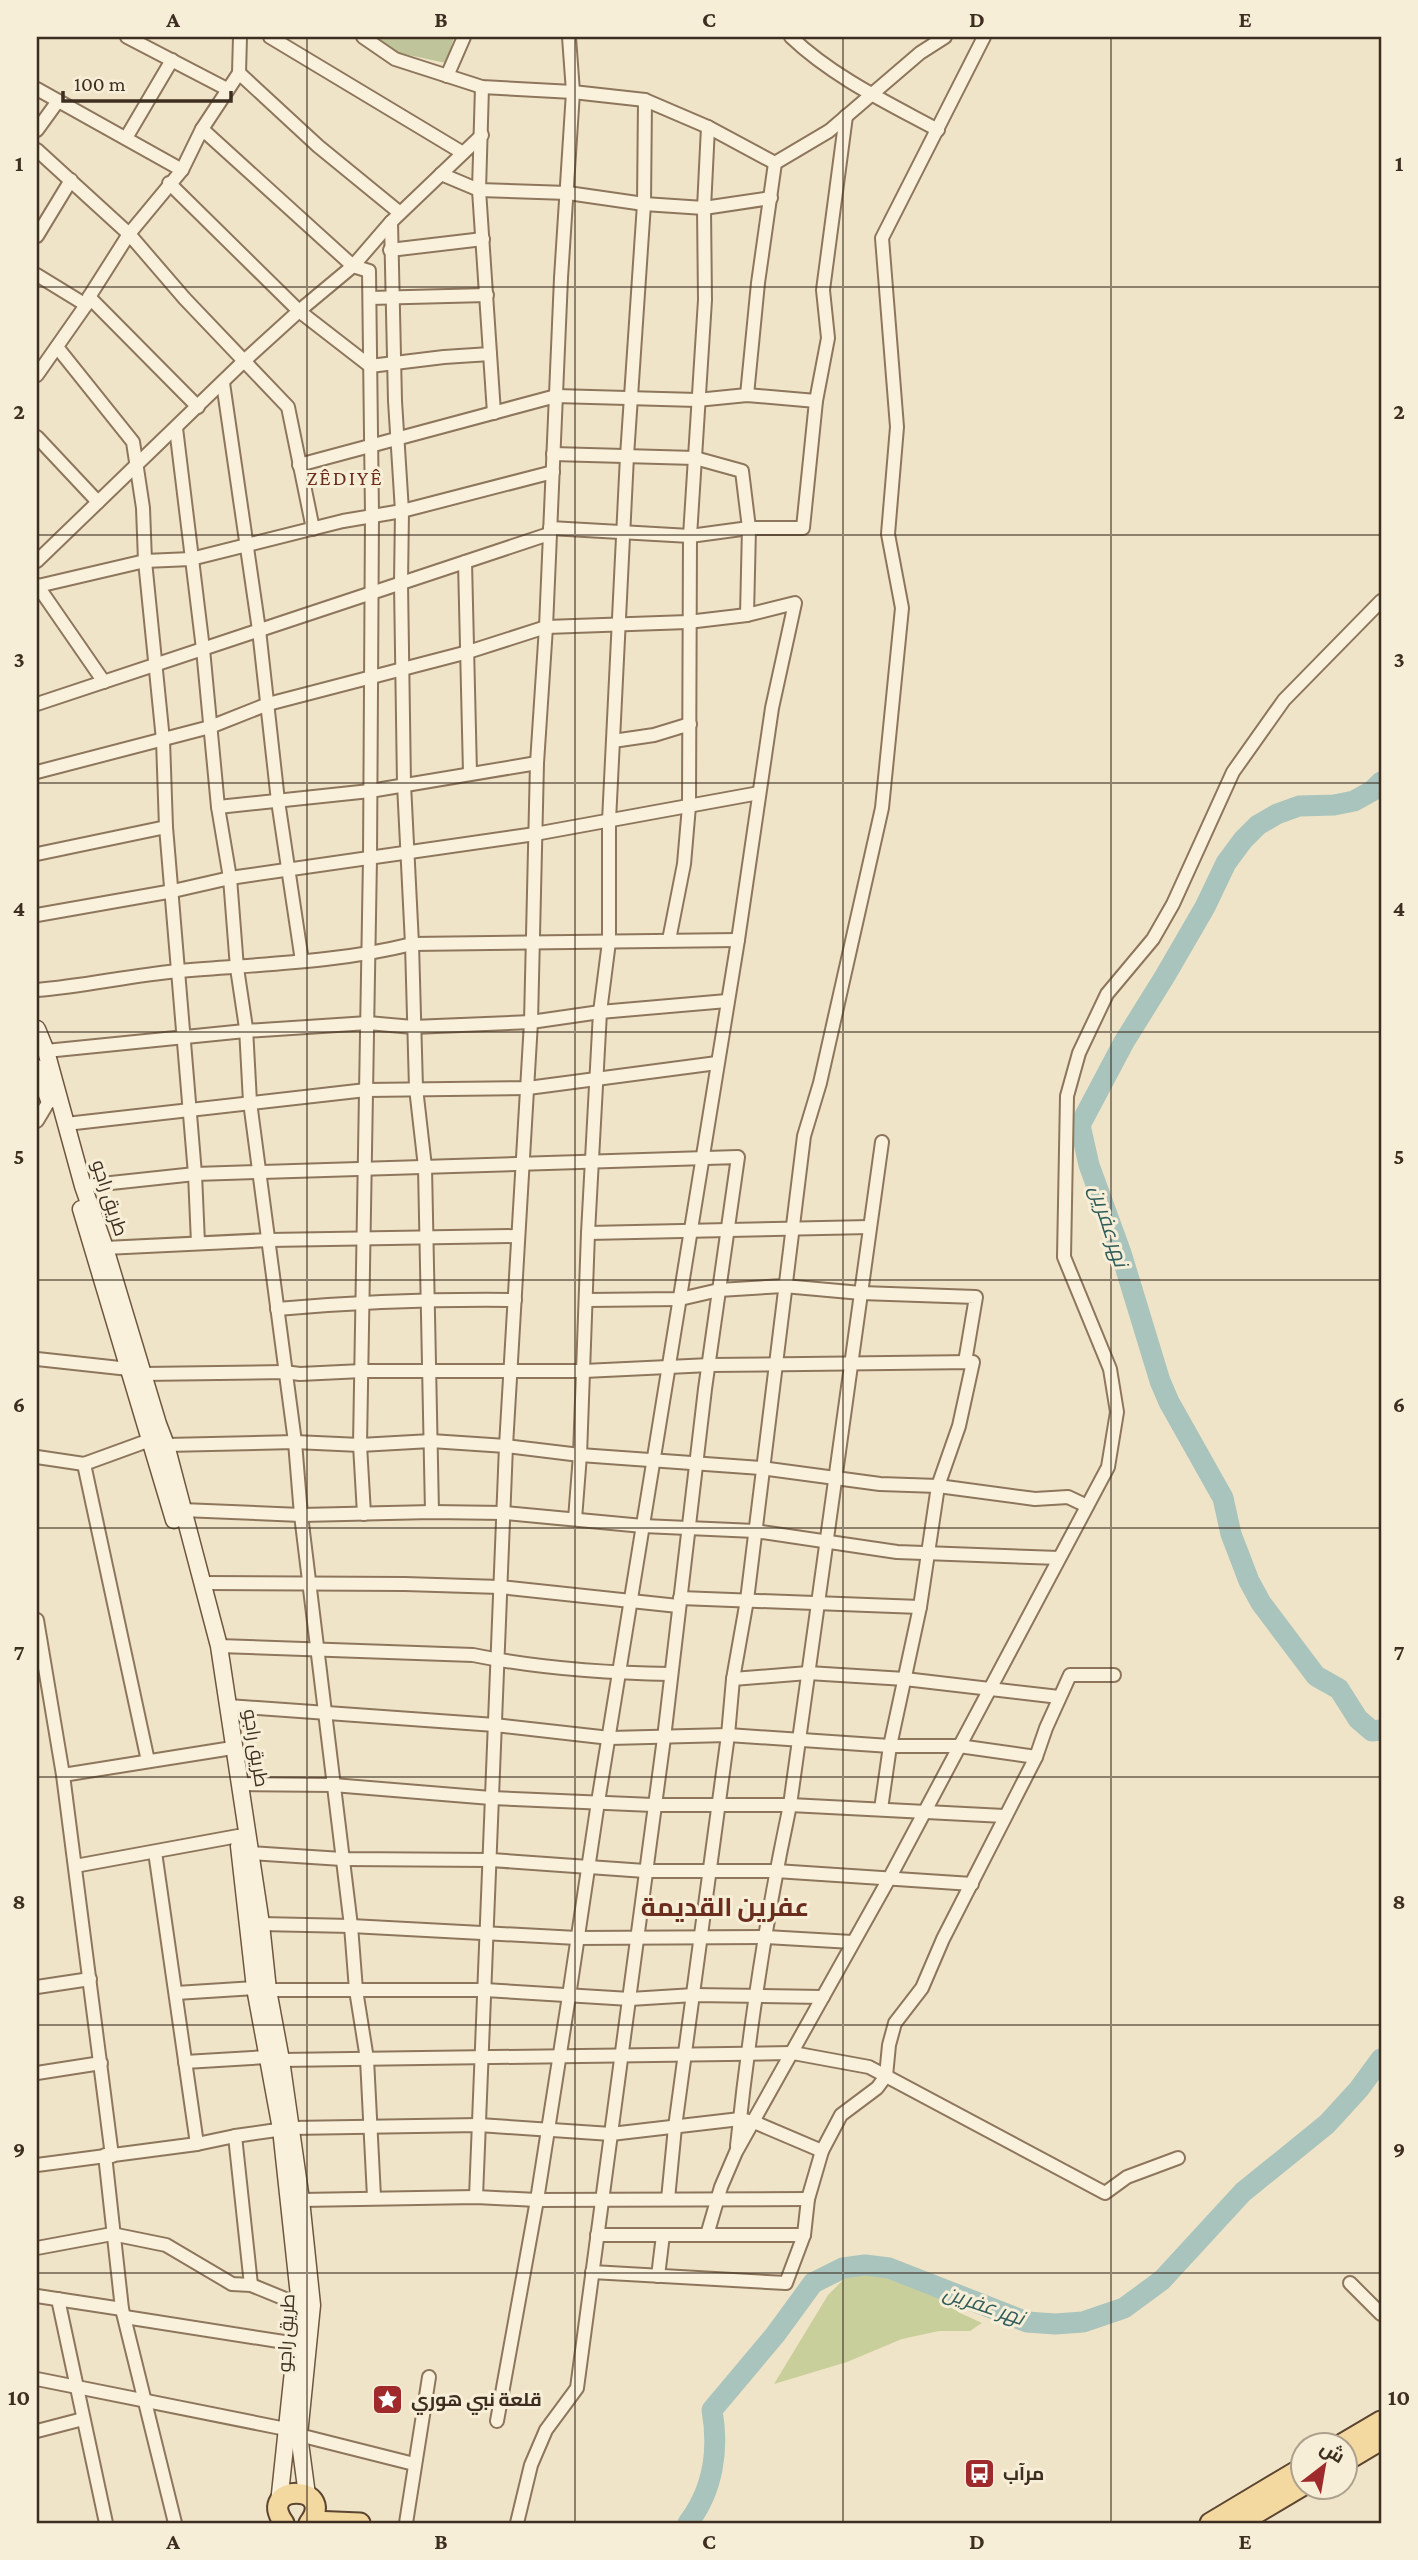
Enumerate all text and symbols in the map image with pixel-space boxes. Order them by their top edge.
text: A [165,6,180,32]
text: B [434,6,448,32]
text: C [702,6,716,32]
text: D [969,6,985,32]
text: E [1238,6,1252,32]
scale bar [63,60,231,104]
text: 100 m [74,72,126,96]
text: 1 [15,150,24,176]
text: 1 [1395,150,1404,176]
text: 2 [13,398,25,424]
text: 2 [1393,398,1405,424]
district label: ZÊDIYÊ [306,466,384,490]
text: 3 [13,646,25,672]
text: 3 [1393,646,1405,672]
text: 4 [13,895,25,921]
text: 4 [1393,895,1405,921]
text: 5 [13,1143,25,1169]
text: 5 [1393,1143,1405,1169]
street label: طريق راجو [86,1157,132,1239]
water label: نهر عفرين [1084,1182,1134,1272]
text: 6 [13,1391,25,1417]
text: 6 [1393,1391,1405,1417]
text: 7 [13,1639,25,1665]
text: 7 [1393,1639,1405,1665]
street label: طريق راجو [238,1708,273,1789]
text: 8 [12,1888,26,1914]
text: 8 [1392,1888,1406,1914]
district label: عفرين القديمة [641,1893,809,1923]
text: 9 [13,2136,25,2162]
text: 9 [1393,2136,1405,2162]
water label: نهر عفرين [940,2280,1030,2332]
street label: طريق راجو [273,2293,301,2373]
place icon: قلعة نبي هوري [371,2382,405,2416]
text: 10 [8,2384,30,2410]
text: 10 [1388,2384,1410,2410]
place label: قلعة نبي هوري [411,2389,542,2415]
north arrow [1288,2430,1358,2500]
text: ش [1316,2437,1348,2468]
bus stop icon: مرآب [963,2456,997,2490]
place label: مرآب [1003,2463,1044,2485]
text: A [165,2528,180,2554]
text: B [434,2528,448,2554]
text: C [702,2528,716,2554]
text: D [969,2528,985,2554]
text: E [1238,2528,1252,2554]

